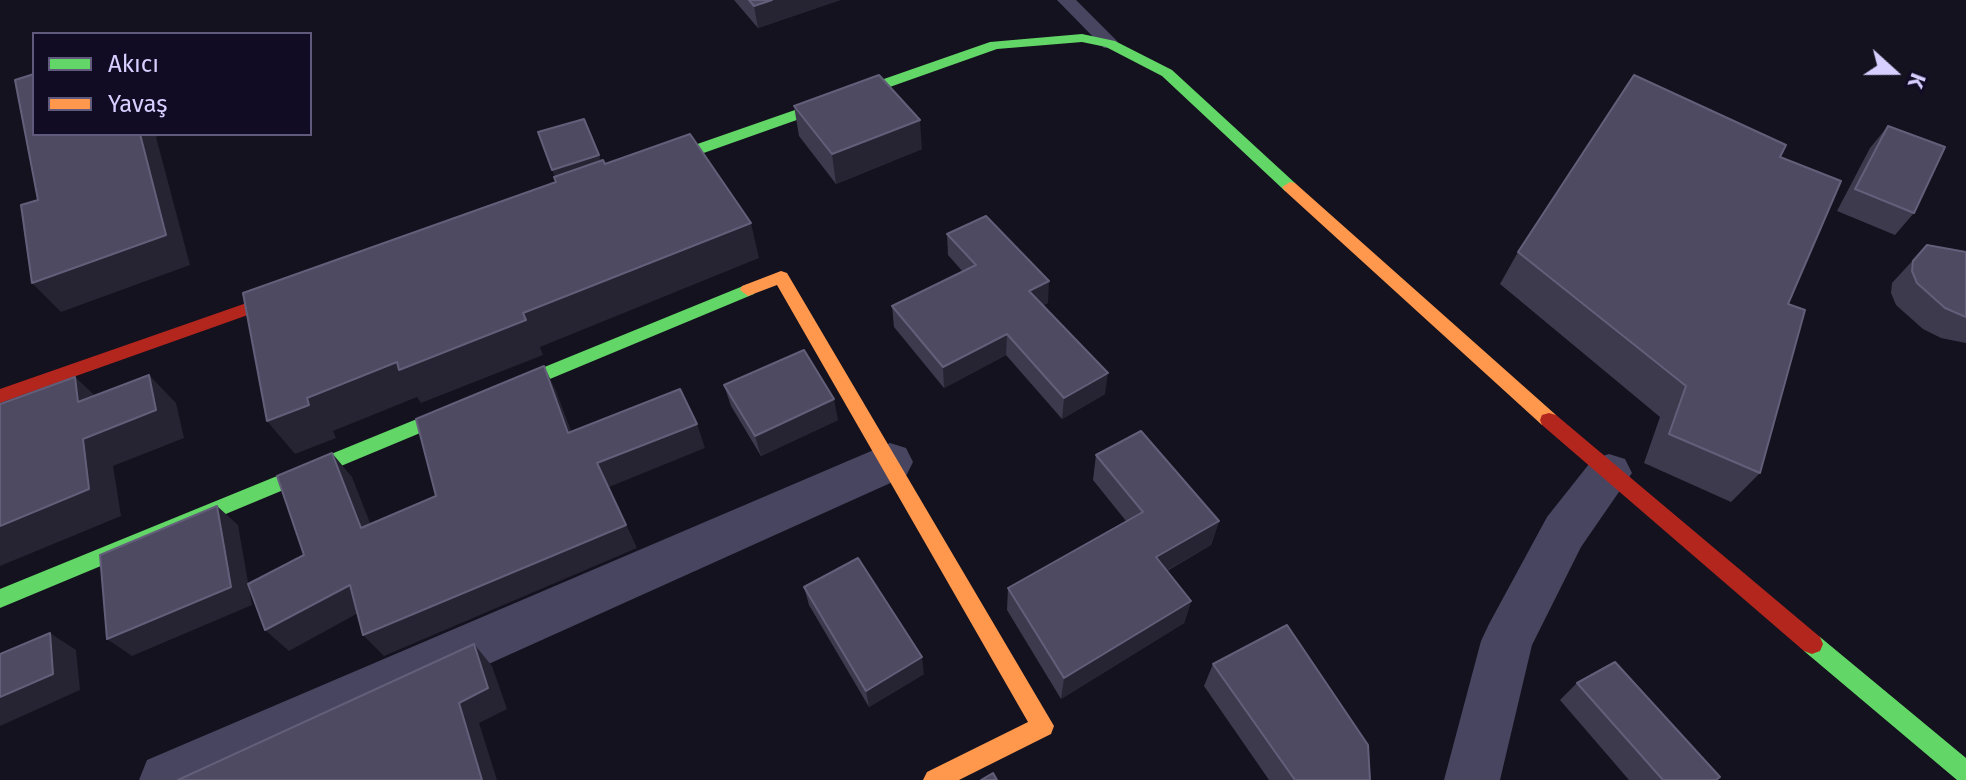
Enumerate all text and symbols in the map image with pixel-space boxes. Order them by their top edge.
legend [32,32,312,136]
north arrow [1854,32,1934,112]
text: Akıcı [108,50,159,78]
text: K [1902,69,1932,92]
text: Yavaş [108,90,167,118]

